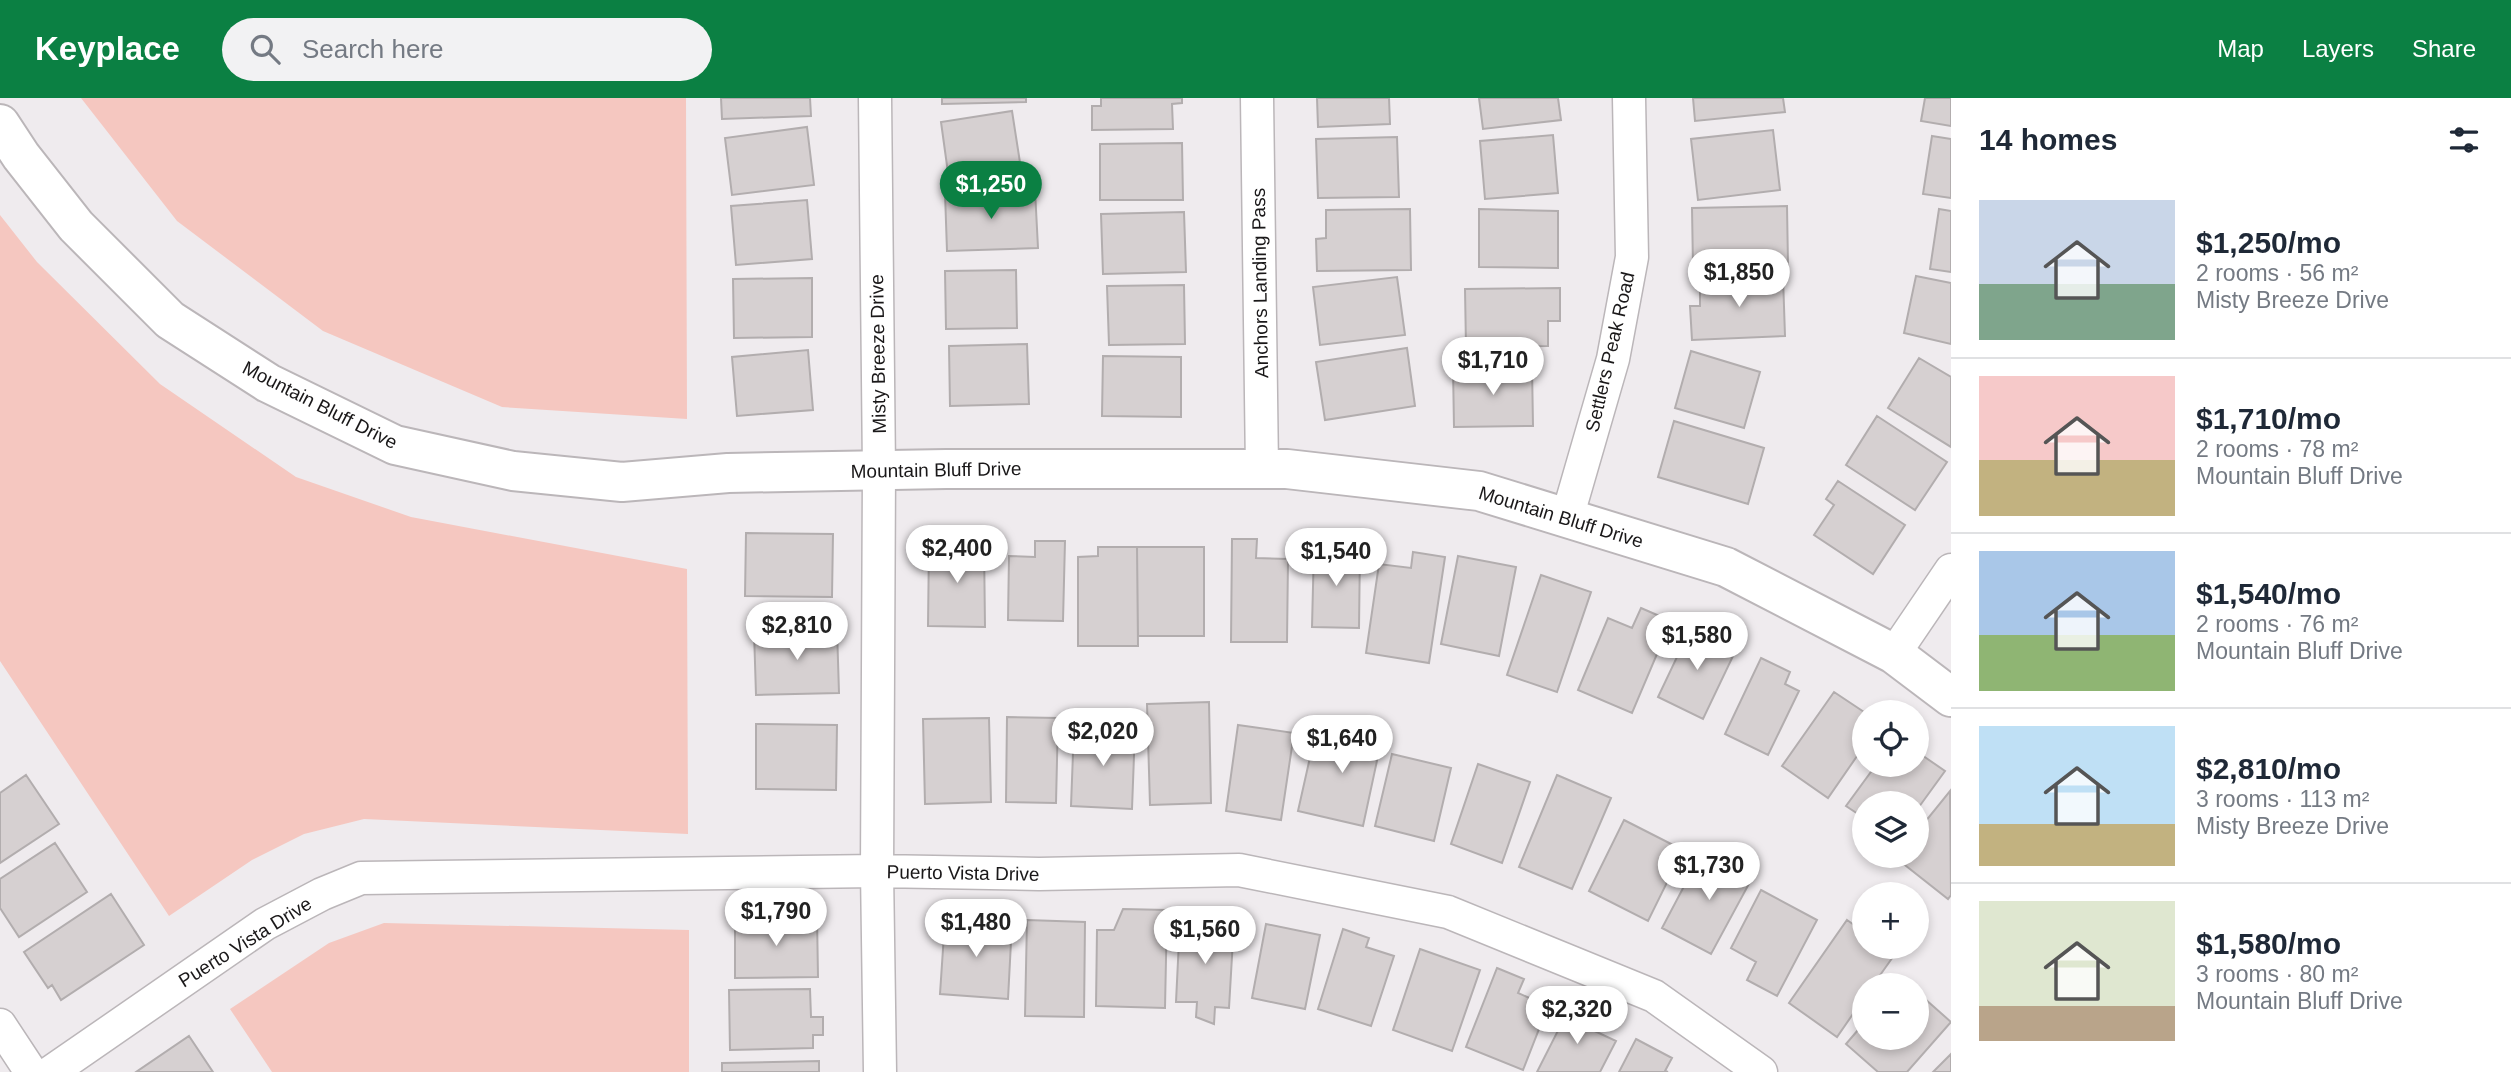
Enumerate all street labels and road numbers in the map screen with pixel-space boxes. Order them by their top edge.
street label: Anchors Landing Pass [1248,188,1272,378]
street label: Settlers Peak Road [1581,270,1639,434]
street label: Misty Breeze Drive [866,274,890,434]
street label: Mountain Bluff Drive [239,357,401,453]
street label: Mountain Bluff Drive [850,458,1022,482]
street label: Mountain Bluff Drive [1476,482,1646,552]
street label: Puerto Vista Drive [886,861,1040,885]
street label: Puerto Vista Drive [175,893,315,991]

